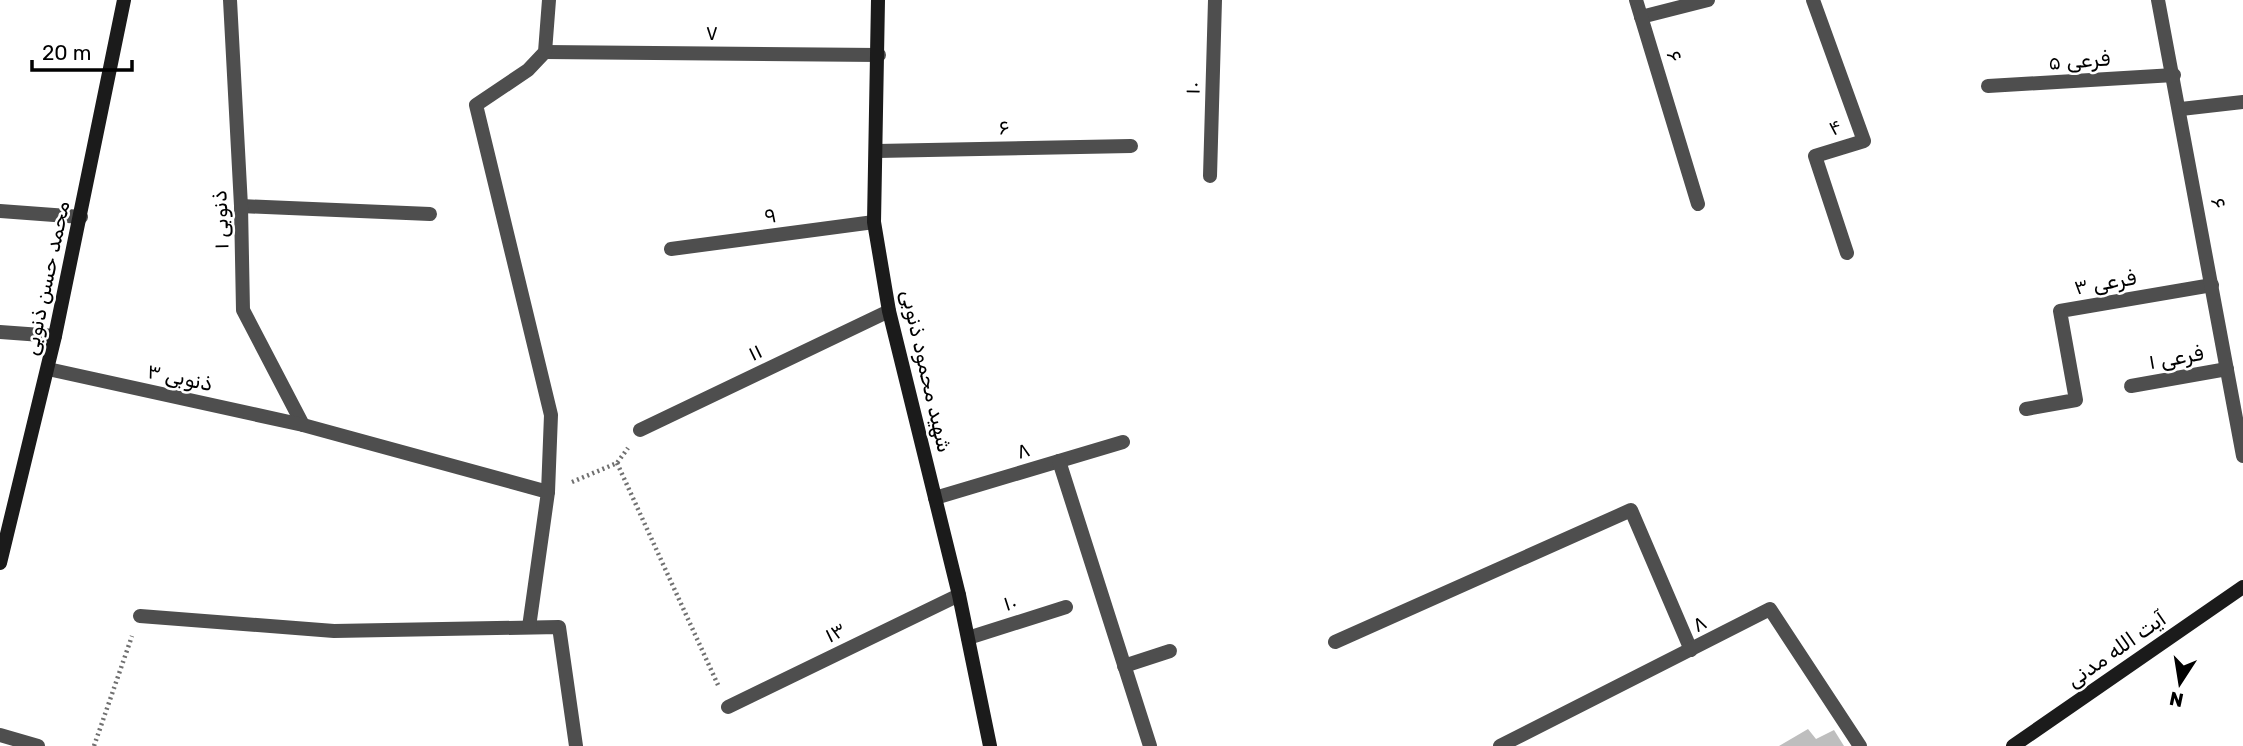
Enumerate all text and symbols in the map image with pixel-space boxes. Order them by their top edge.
street label: ۷ [705,20,719,45]
scale bar [32,28,131,72]
text: 20 m [42,40,91,65]
street label: فرعی ۵ [2047,45,2111,75]
street label: ۶ [1661,47,1689,65]
street label: ۱۰ [1179,81,1205,95]
street label: ۴ [1826,113,1844,141]
street label: ۶ [998,114,1010,140]
street label: ذنوبی ۱ [206,190,234,250]
street label: ۶ [2206,195,2232,211]
street label: محمد حسن ذنوبی [17,198,75,358]
street label: ۹ [762,202,778,228]
street label: فرعی ۳ [2072,264,2138,300]
street label: شهید محمود ذنوبی [896,287,958,455]
street label: ۱۱ [744,338,766,366]
street label: فرعی ۱ [2147,340,2206,374]
street label: ذنوبی ۳ [145,358,215,396]
street label: ۸ [1013,436,1033,464]
street label: ۱۰ [1000,588,1020,616]
street label: آیت الله مدنی [2061,606,2171,692]
street label: ۸ [1687,609,1711,637]
street label: ۱۳ [820,616,850,648]
north arrow [2145,648,2215,718]
text: N [2167,686,2186,712]

